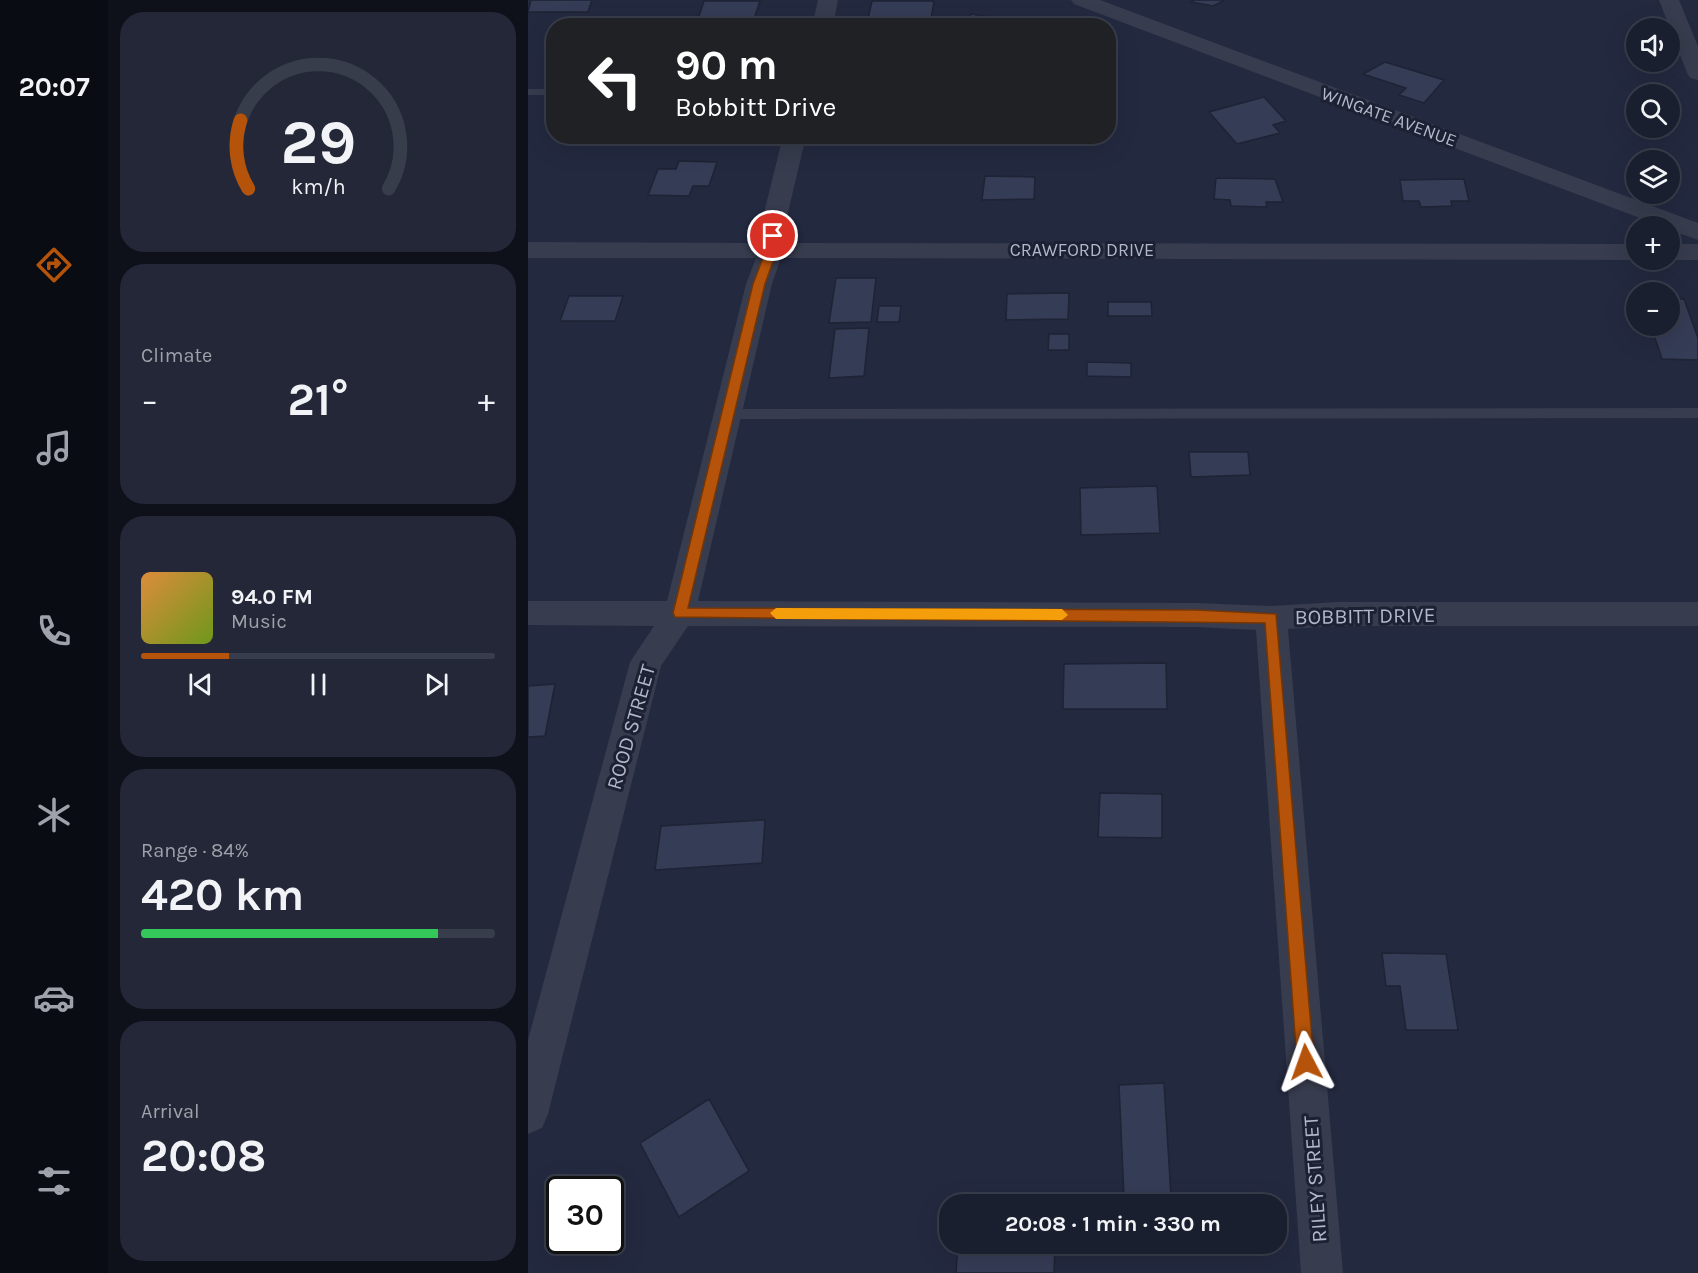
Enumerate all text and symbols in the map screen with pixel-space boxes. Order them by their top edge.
map controls [1626,18,1680,336]
button: sound [1626,18,1680,72]
text: 90 m [675,40,778,90]
icon: left [576,42,654,120]
text: 20:07 [18,71,90,103]
street label: WINGATE AVENUE [1318,82,1460,152]
button: search [1626,84,1680,138]
text: Bobbitt Drive [675,91,836,123]
text: 29 [280,106,356,179]
button: layers [1626,150,1680,204]
text: km/h [291,174,345,199]
pin [747,210,798,261]
button: + [1626,216,1680,270]
icon: arrive [756,219,789,252]
street label: CRAWFORD DRIVE [1010,239,1154,261]
icon: directions [33,244,75,286]
button: − [1626,282,1680,336]
text: Climate [141,344,212,367]
text: 21° [288,374,348,426]
text: − [141,381,158,419]
text: + [478,381,495,419]
icon: music [33,427,75,469]
text: 94.0 FM [231,584,313,610]
street label: BOBBITT DRIVE [1294,603,1436,629]
icon: phone [33,610,75,652]
text: Music [231,610,287,633]
street label: ROOD STREET [602,661,660,792]
icon: previous [184,668,217,701]
icon: pause [302,668,335,701]
icon: next [420,668,453,701]
icon: climate [33,794,75,836]
text: Range · 84% [141,839,249,862]
text: 420 km [141,869,304,921]
icon: car [33,977,75,1019]
position arrow [1274,1030,1338,1094]
text: Arrival [141,1100,200,1123]
street label: RILEY STREET [1299,1114,1331,1243]
text: 20:08 [141,1130,266,1182]
icon: filters [33,1160,75,1202]
speed limit sign: 30 [546,1176,624,1254]
text: 20:08 · 1 min · 330 m [1005,1211,1221,1237]

